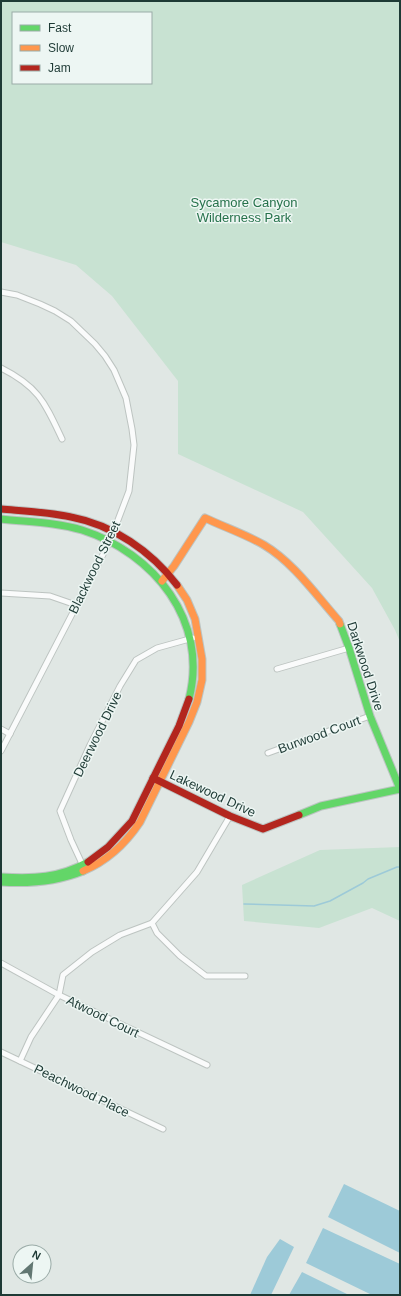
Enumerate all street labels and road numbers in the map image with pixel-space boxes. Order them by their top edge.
street label: Blackwood Street [66,518,124,616]
street label: Darkwood Drive [344,620,387,712]
street label: Deerwood Drive [70,689,125,779]
street label: Burwood Court [276,712,363,756]
street label: Lakewood Drive [167,767,258,820]
street label: Atwood Court [64,992,142,1041]
street label: Peachwood Place [32,1061,132,1120]

